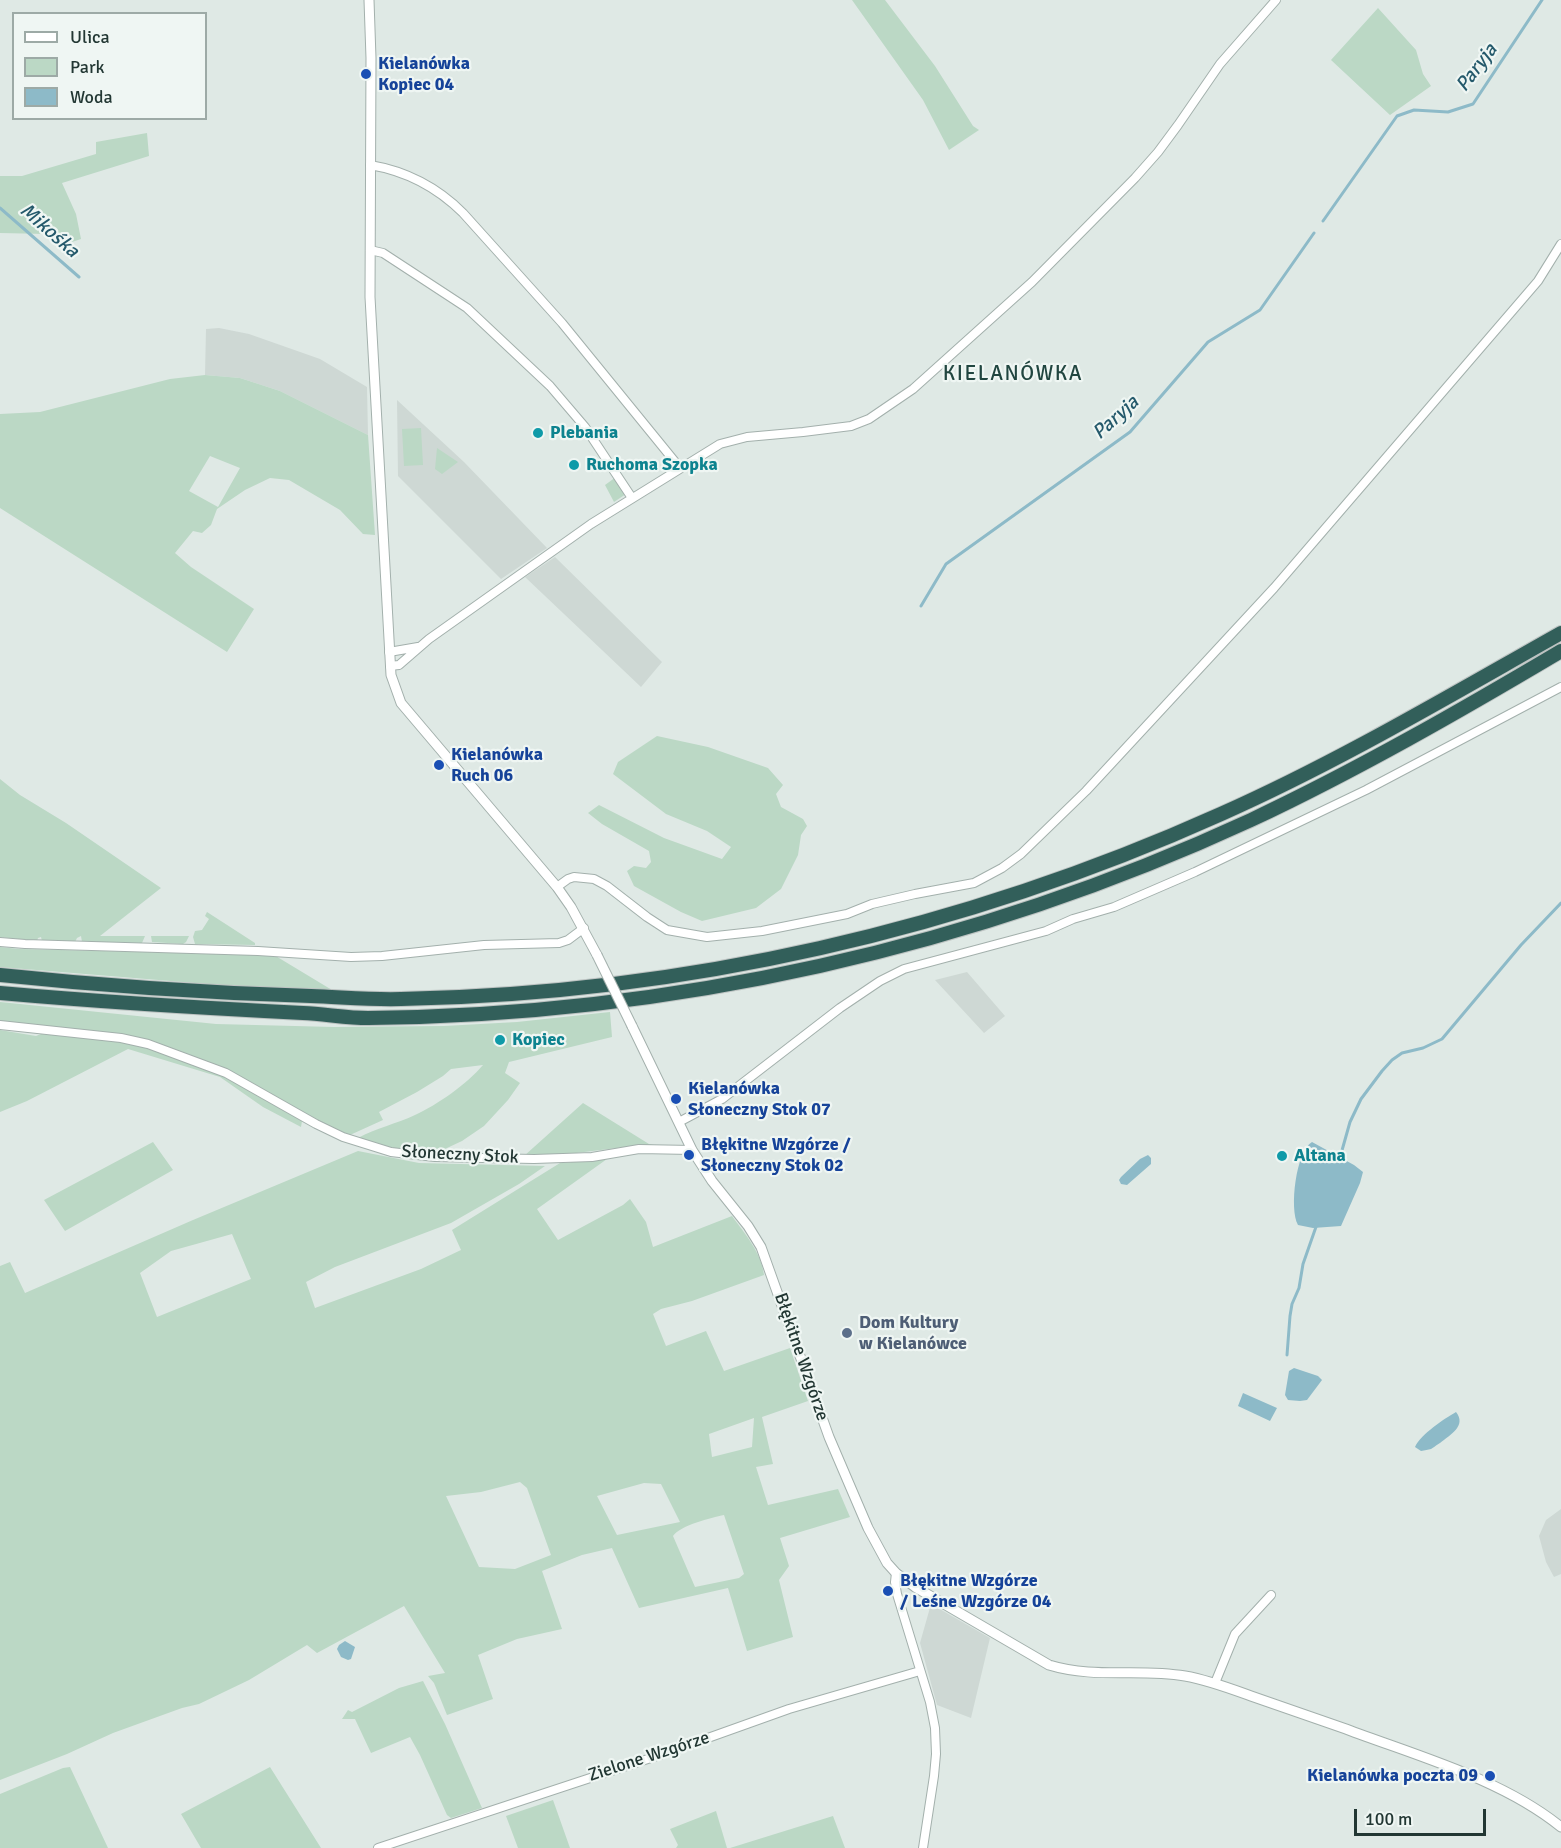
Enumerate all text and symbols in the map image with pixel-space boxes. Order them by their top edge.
legend [12,12,207,120]
text: Ulica [70,26,110,48]
water label: Paryja [1451,39,1503,97]
place label: Kielanówka Kopiec 04 [378,53,470,96]
text: Park [70,56,105,78]
marker: Kielanówka Kopiec 04 [359,67,373,81]
text: Woda [70,86,113,108]
water label: Mikośka [15,199,83,263]
district label: KIELANÓWKA [943,361,1083,387]
water label: Paryja [1088,391,1144,445]
place label: Plebania [550,422,618,444]
marker: Plebania [531,426,545,440]
place label: Ruchoma Szopka [586,454,718,476]
marker: Ruchoma Szopka [567,458,581,472]
place label: Kielanówka Ruch 06 [451,744,543,786]
marker: Kielanówka Ruch 06 [432,758,446,772]
place label: Kopiec [512,1029,565,1051]
marker: Kopiec [493,1033,507,1047]
place label: Kielanówka Słoneczny Stok 07 [688,1078,831,1120]
marker: Kielanówka Słoneczny Stok 07 [669,1092,683,1106]
place label: Błękitne Wzgórze / Słoneczny Stok 02 [701,1134,851,1176]
street label: Słoneczny Stok [401,1141,519,1169]
place label: Altana [1294,1145,1346,1167]
marker: Błękitne Wzgórze / Słoneczny Stok 02 [682,1148,696,1162]
marker: Altana [1275,1149,1289,1163]
street label: Błękitne Wzgórze [769,1290,833,1424]
place label: Dom Kultury w Kielanówce [859,1312,967,1354]
marker: Dom Kultury w Kielanówce [840,1326,854,1340]
place label: Błękitne Wzgórze / Leśne Wzgórze 04 [900,1570,1051,1612]
marker: Błękitne Wzgórze / Leśne Wzgórze 04 [881,1584,895,1598]
street label: Zielone Wzgórze [586,1727,712,1787]
place label: Kielanówka poczta 09 [1307,1765,1478,1787]
marker: Kielanówka poczta 09 [1483,1769,1497,1783]
scale bar [1357,1797,1489,1835]
text: 100 m [1365,1808,1412,1830]

